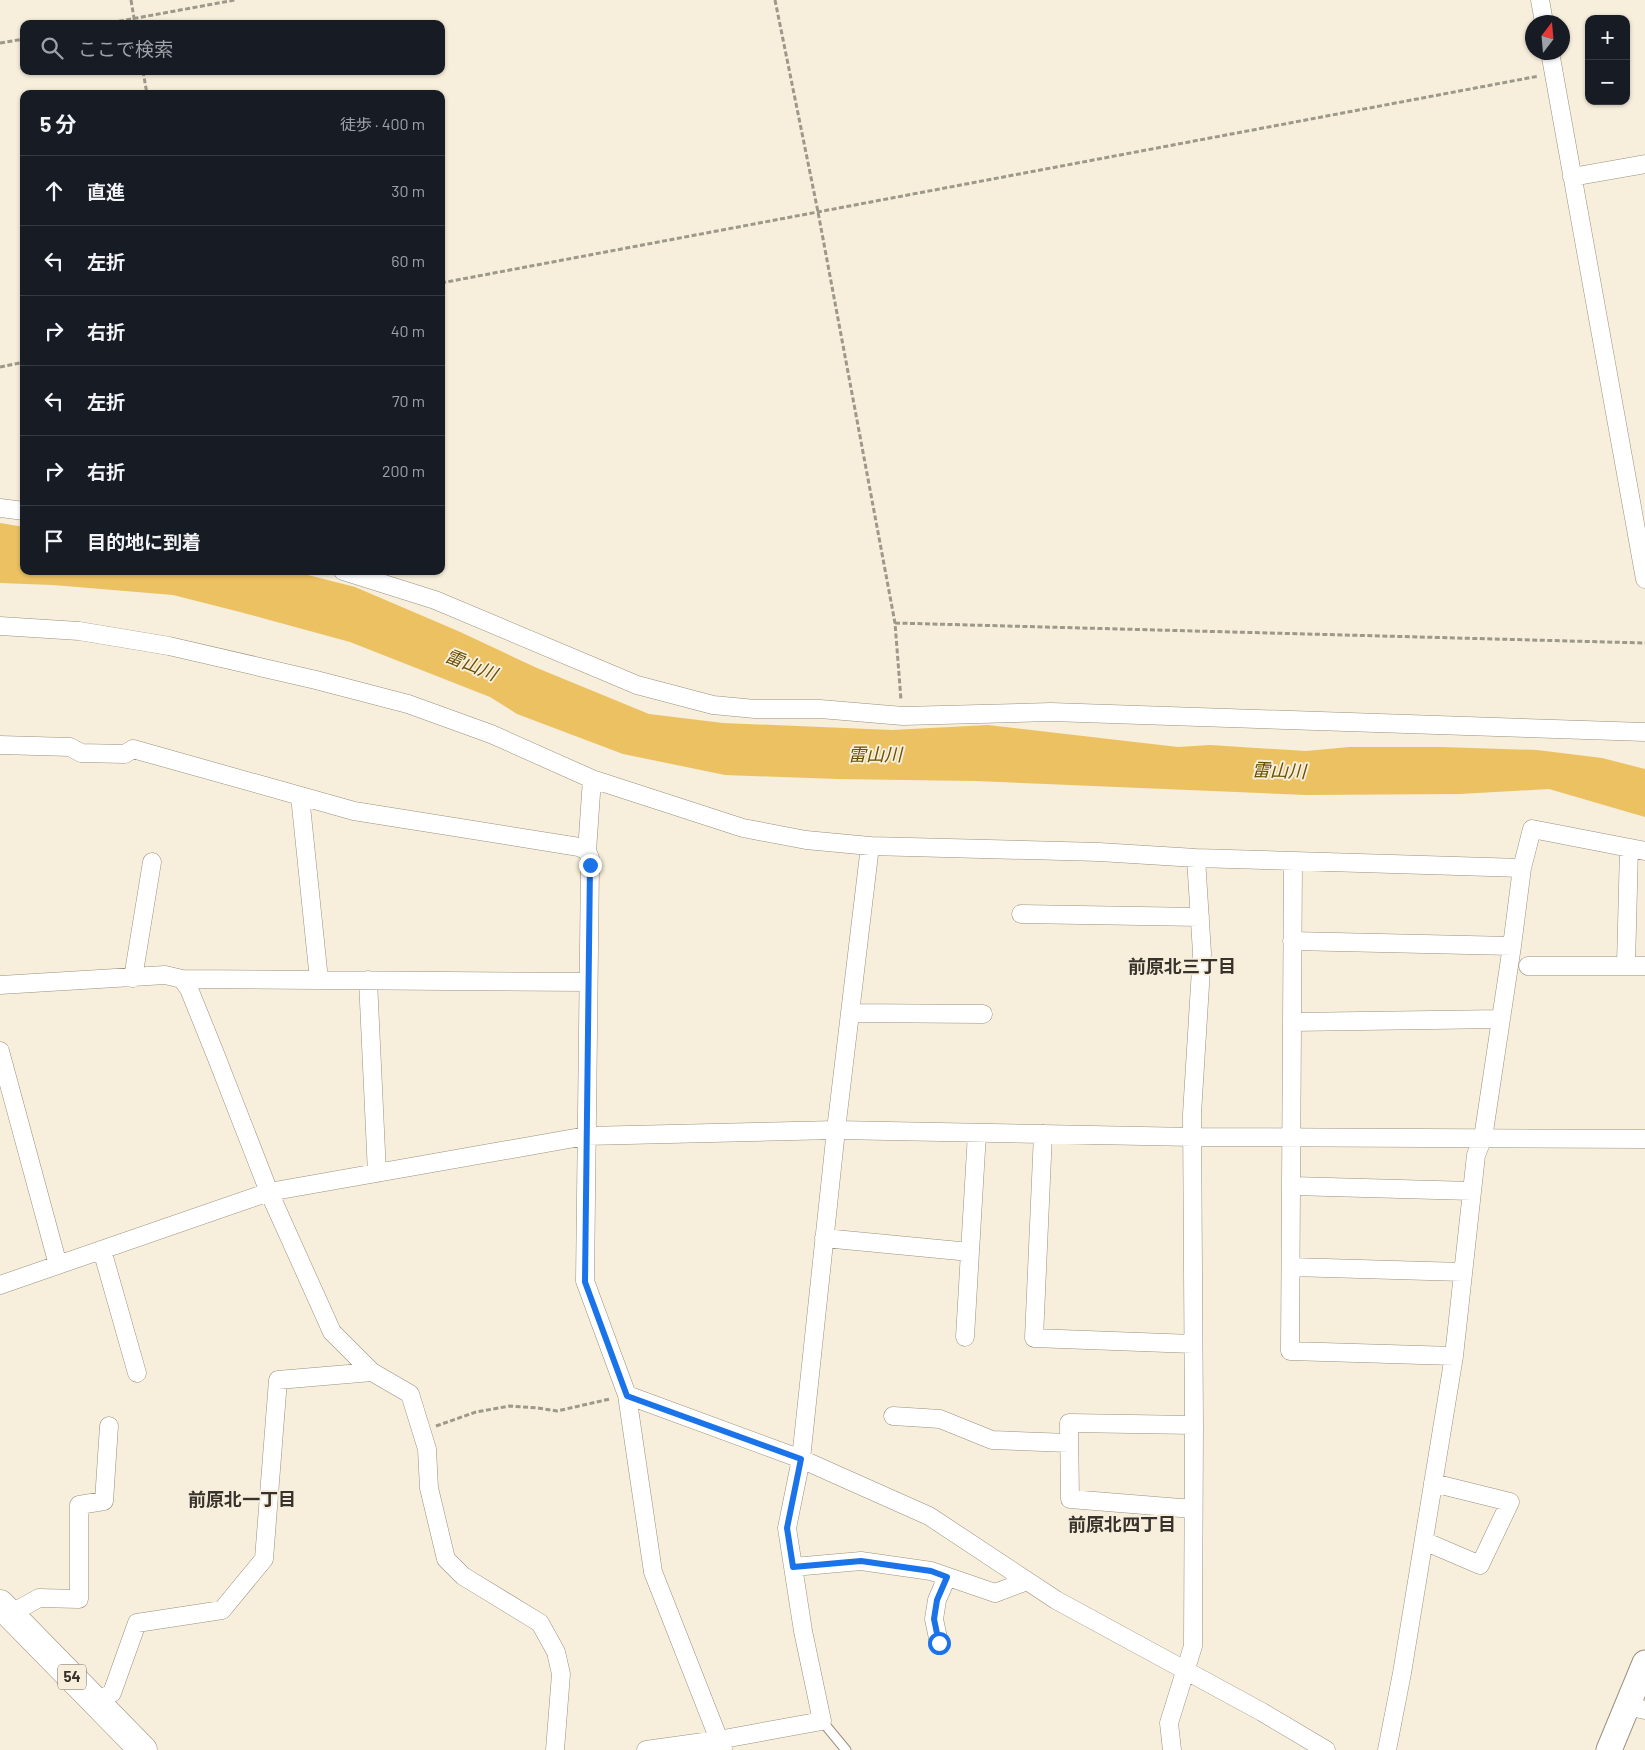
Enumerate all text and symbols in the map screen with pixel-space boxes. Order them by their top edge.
north arrow [1525,15,1570,60]
map controls [1585,15,1630,105]
button: + [1585,15,1630,60]
search box [20,20,445,75]
icon: search [38,34,66,62]
text: ここで検索 [78,37,173,60]
button: − [1585,60,1630,105]
text: 5 分 [40,111,77,136]
text: 徒歩 · 400 m [340,114,425,133]
icon: ahead [40,177,68,205]
text: 直進 [87,180,125,203]
text: 30 m [391,181,425,200]
icon: left [40,247,68,275]
text: 左折 [87,250,125,273]
text: 60 m [391,251,425,270]
icon: right [40,317,68,345]
text: 右折 [87,320,125,343]
text: 40 m [391,321,425,340]
icon: left [40,387,68,415]
text: 左折 [87,390,125,413]
text: 70 m [392,391,425,410]
icon: right [40,457,68,485]
text: 右折 [87,460,125,483]
text: 200 m [382,461,425,480]
icon: arrive [40,527,68,555]
text: 目的地に到着 [87,530,201,553]
water label: 雷山川 [442,644,502,685]
water label: 雷山川 [848,743,904,765]
water label: 雷山川 [1252,758,1308,782]
route end [579,854,602,877]
district label: 前原北三丁目 [1128,955,1236,977]
district label: 前原北一丁目 [188,1488,296,1510]
district label: 前原北四丁目 [1068,1513,1176,1535]
route start [928,1632,951,1655]
road number: 54 [58,1664,86,1690]

